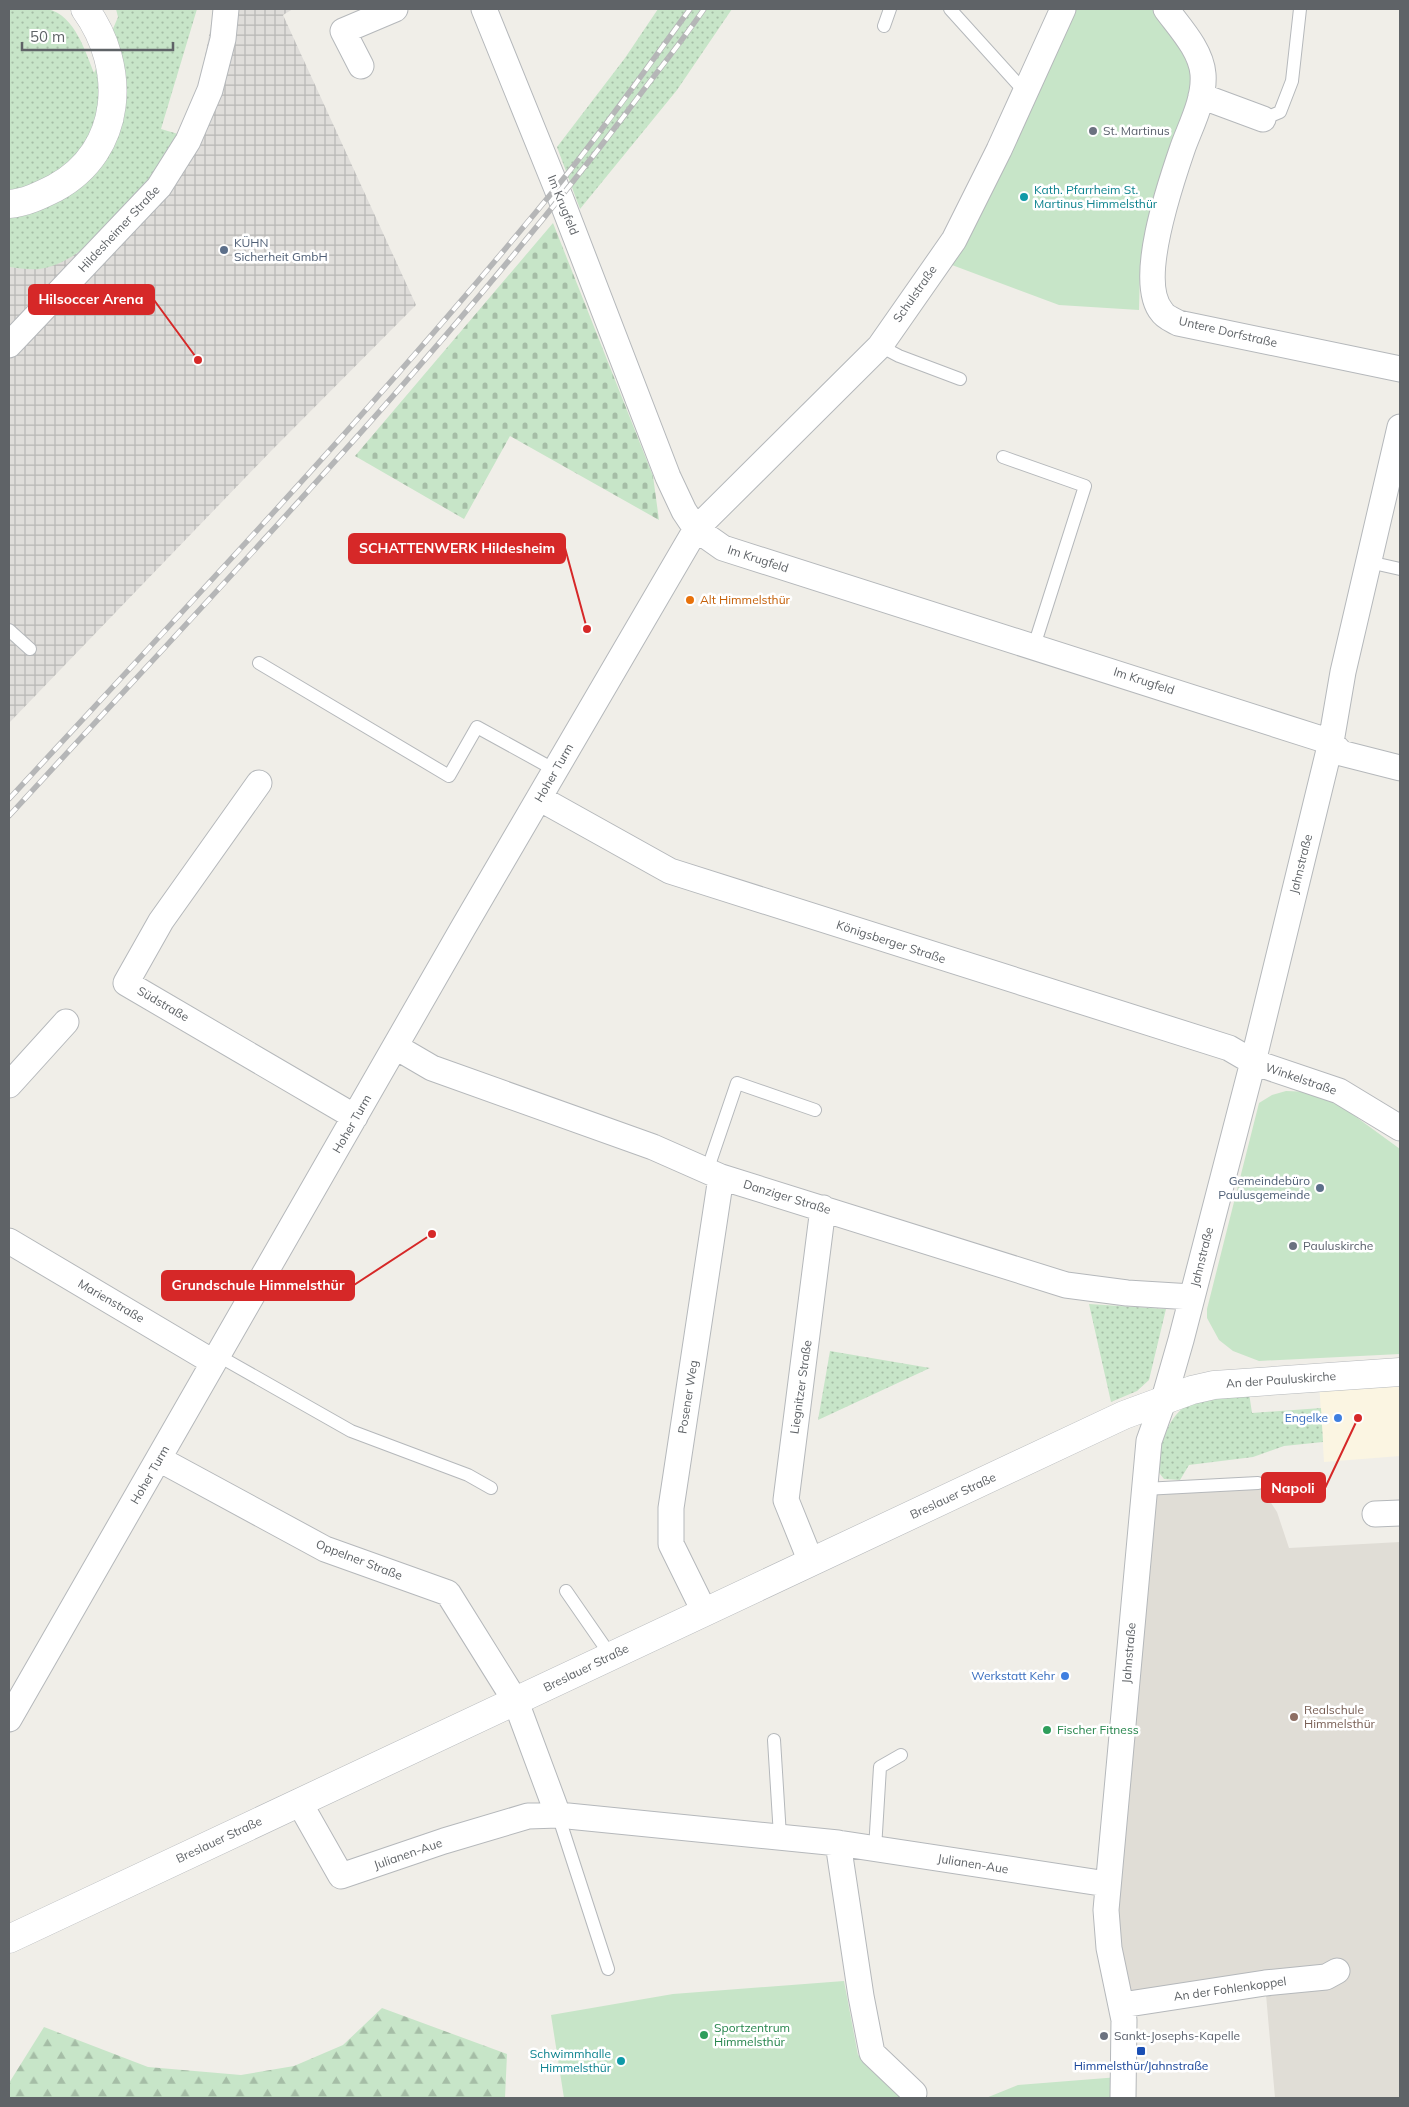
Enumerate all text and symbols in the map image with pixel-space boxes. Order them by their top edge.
scale bar [22,20,174,52]
text: 50 m [30,27,65,46]
place label: St. Martinus [1103,123,1170,138]
marker: St. Martinus [1087,125,1099,137]
street label: Im Krugfeld [545,173,582,237]
street label: Hildesheimer Straße [75,182,163,275]
place label: Kath. Pfarrheim St. Martinus Himmelsthür [1034,182,1158,211]
marker: Kath. Pfarrheim St. Martinus Himmelsthür [1018,191,1030,203]
place label: KÜHN Sicherheit GmbH [234,235,328,264]
marker: KÜHN Sicherheit GmbH [218,244,230,256]
street label: Schulstraße [890,262,940,325]
callout: Hilsoccer Arena [29,285,154,314]
text: Hilsoccer Arena [39,290,143,308]
street label: Untere Dorfstraße [1177,313,1279,350]
callout: SCHATTENWERK Hildesheim [349,534,565,563]
text: SCHATTENWERK Hildesheim [359,539,555,557]
street label: Im Krugfeld [726,542,791,575]
place label: Alt Himmelsthür [700,592,791,607]
marker: Alt Himmelsthür [684,594,696,606]
street label: Im Krugfeld [1112,664,1177,697]
street label: Hoher Turm [531,741,576,805]
street label: Jahnstraße [1286,833,1315,895]
street label: Königsberger Straße [835,917,948,966]
street label: Südstraße [135,983,192,1024]
street label: Winkelstraße [1264,1059,1339,1098]
street label: Hoher Turm [329,1092,374,1156]
place label: Gemeindebüro Paulusgemeinde [1218,1173,1310,1202]
street label: Danziger Straße [742,1176,833,1217]
marker: Gemeindebüro Paulusgemeinde [1314,1182,1326,1194]
street label: Jahnstraße [1187,1226,1216,1288]
place label: Pauluskirche [1303,1238,1373,1253]
marker: Pauluskirche [1287,1240,1299,1252]
callout: Grundschule Himmelsthür [162,1271,354,1300]
street label: Marienstraße [75,1276,147,1326]
text: Grundschule Himmelsthür [172,1276,345,1294]
street label: Liegnitzer Straße [786,1339,815,1435]
street label: Posener Weg [674,1359,701,1435]
street label: An der Pauluskirche [1225,1368,1337,1391]
place label: Engelke [1285,1410,1328,1425]
marker: Engelke [1332,1412,1344,1424]
street label: Hoher Turm [127,1443,172,1507]
street label: Breslauer Straße [907,1469,998,1522]
callout: Napoli [1262,1473,1325,1502]
text: Napoli [1271,1479,1315,1497]
street label: Oppelner Straße [314,1536,405,1583]
street label: Jahnstraße [1118,1622,1139,1684]
street label: Breslauer Straße [541,1640,631,1695]
place label: Werkstatt Kehr [971,1668,1056,1683]
marker: Werkstatt Kehr [1059,1670,1071,1682]
place label: Realschule Himmelsthür [1304,1702,1376,1731]
marker: Realschule Himmelsthür [1288,1711,1300,1723]
place label: Fischer Fitness [1057,1722,1139,1737]
marker: Fischer Fitness [1041,1724,1053,1736]
street label: Breslauer Straße [173,1813,264,1866]
street label: Julianen-Aue [372,1835,444,1872]
street label: Julianen-Aue [937,1851,1010,1877]
street label: An der Fohlenkoppel [1173,1973,1287,2004]
place label: Sportzentrum Himmelsthür [714,2020,790,2049]
place label: Sankt-Josephs-Kapelle [1114,2028,1240,2043]
marker: Sportzentrum Himmelsthür [698,2029,710,2041]
marker: Sankt-Josephs-Kapelle [1098,2030,1110,2042]
marker: Himmelsthür/Jahnstraße [1135,2045,1147,2057]
place label: Schwimmhalle Himmelsthür [530,2046,612,2075]
marker: Schwimmhalle Himmelsthür [615,2055,627,2067]
place label: Himmelsthür/Jahnstraße [1074,2058,1208,2073]

